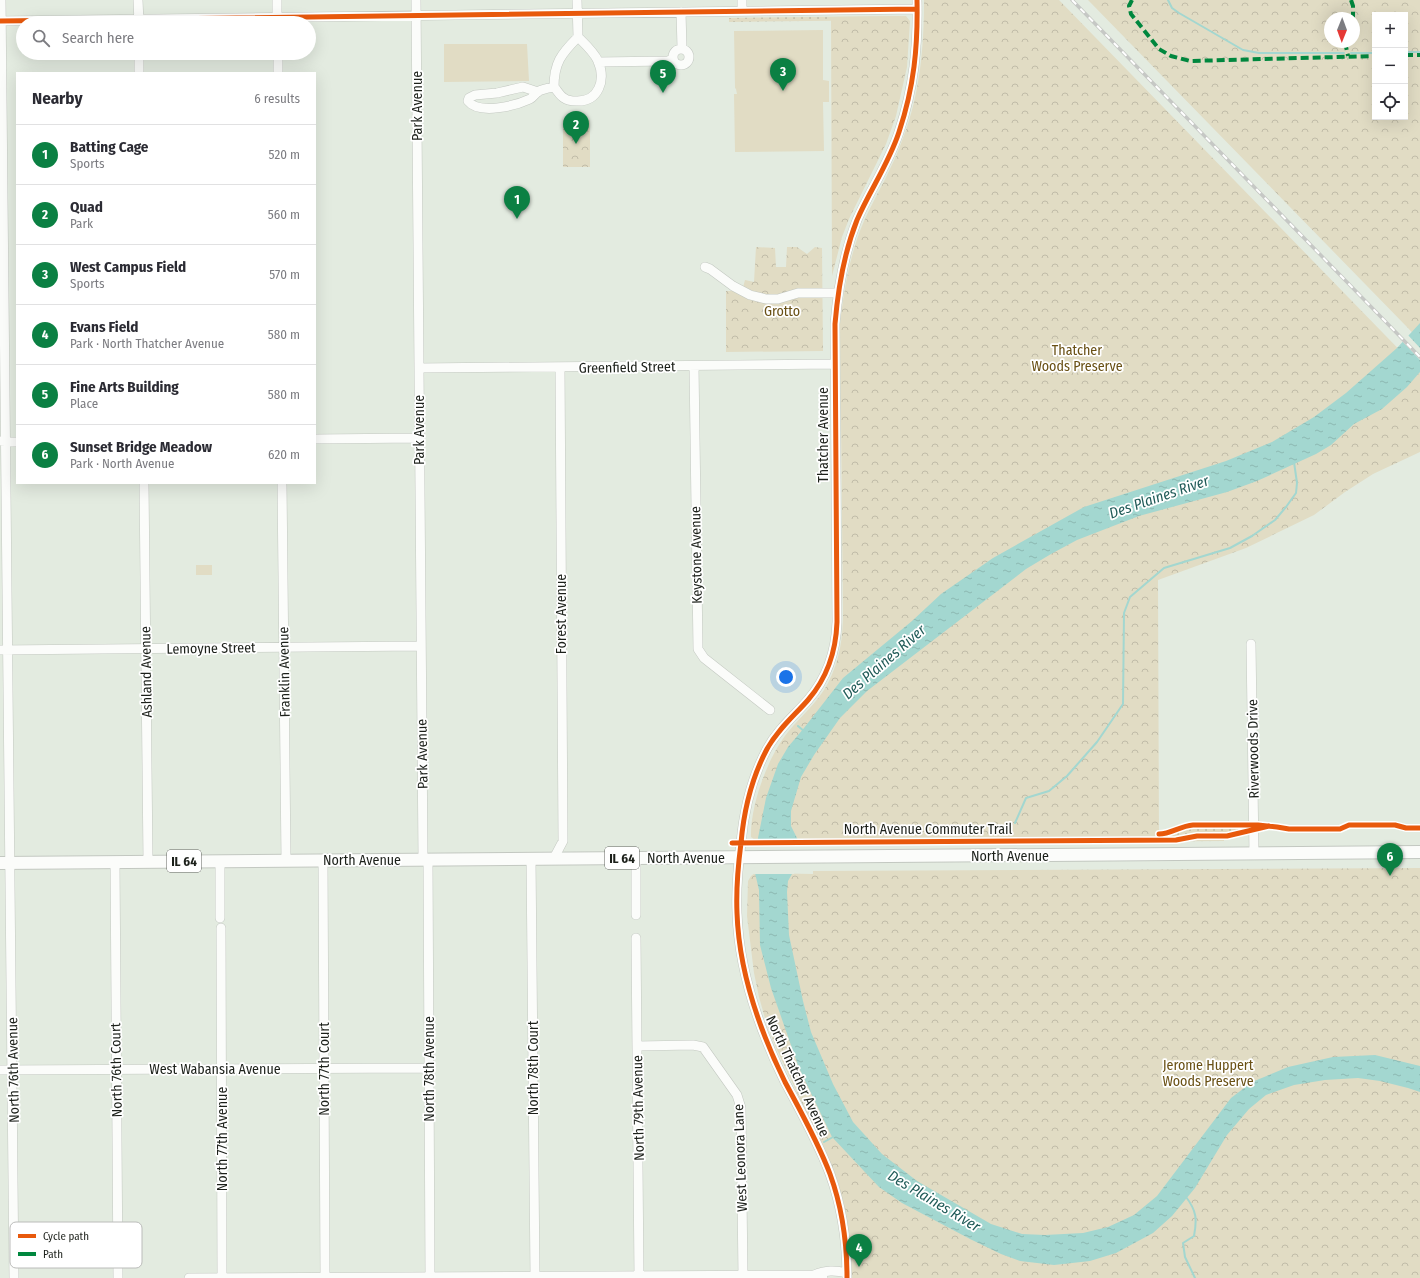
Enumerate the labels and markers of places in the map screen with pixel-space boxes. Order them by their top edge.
pin: 3 [770,58,796,91]
pin: 5 [650,60,676,93]
pin: 2 [563,111,589,144]
pin: 1 [504,186,530,219]
pin: 6 [1377,843,1403,876]
pin: 4 [846,1234,872,1267]

